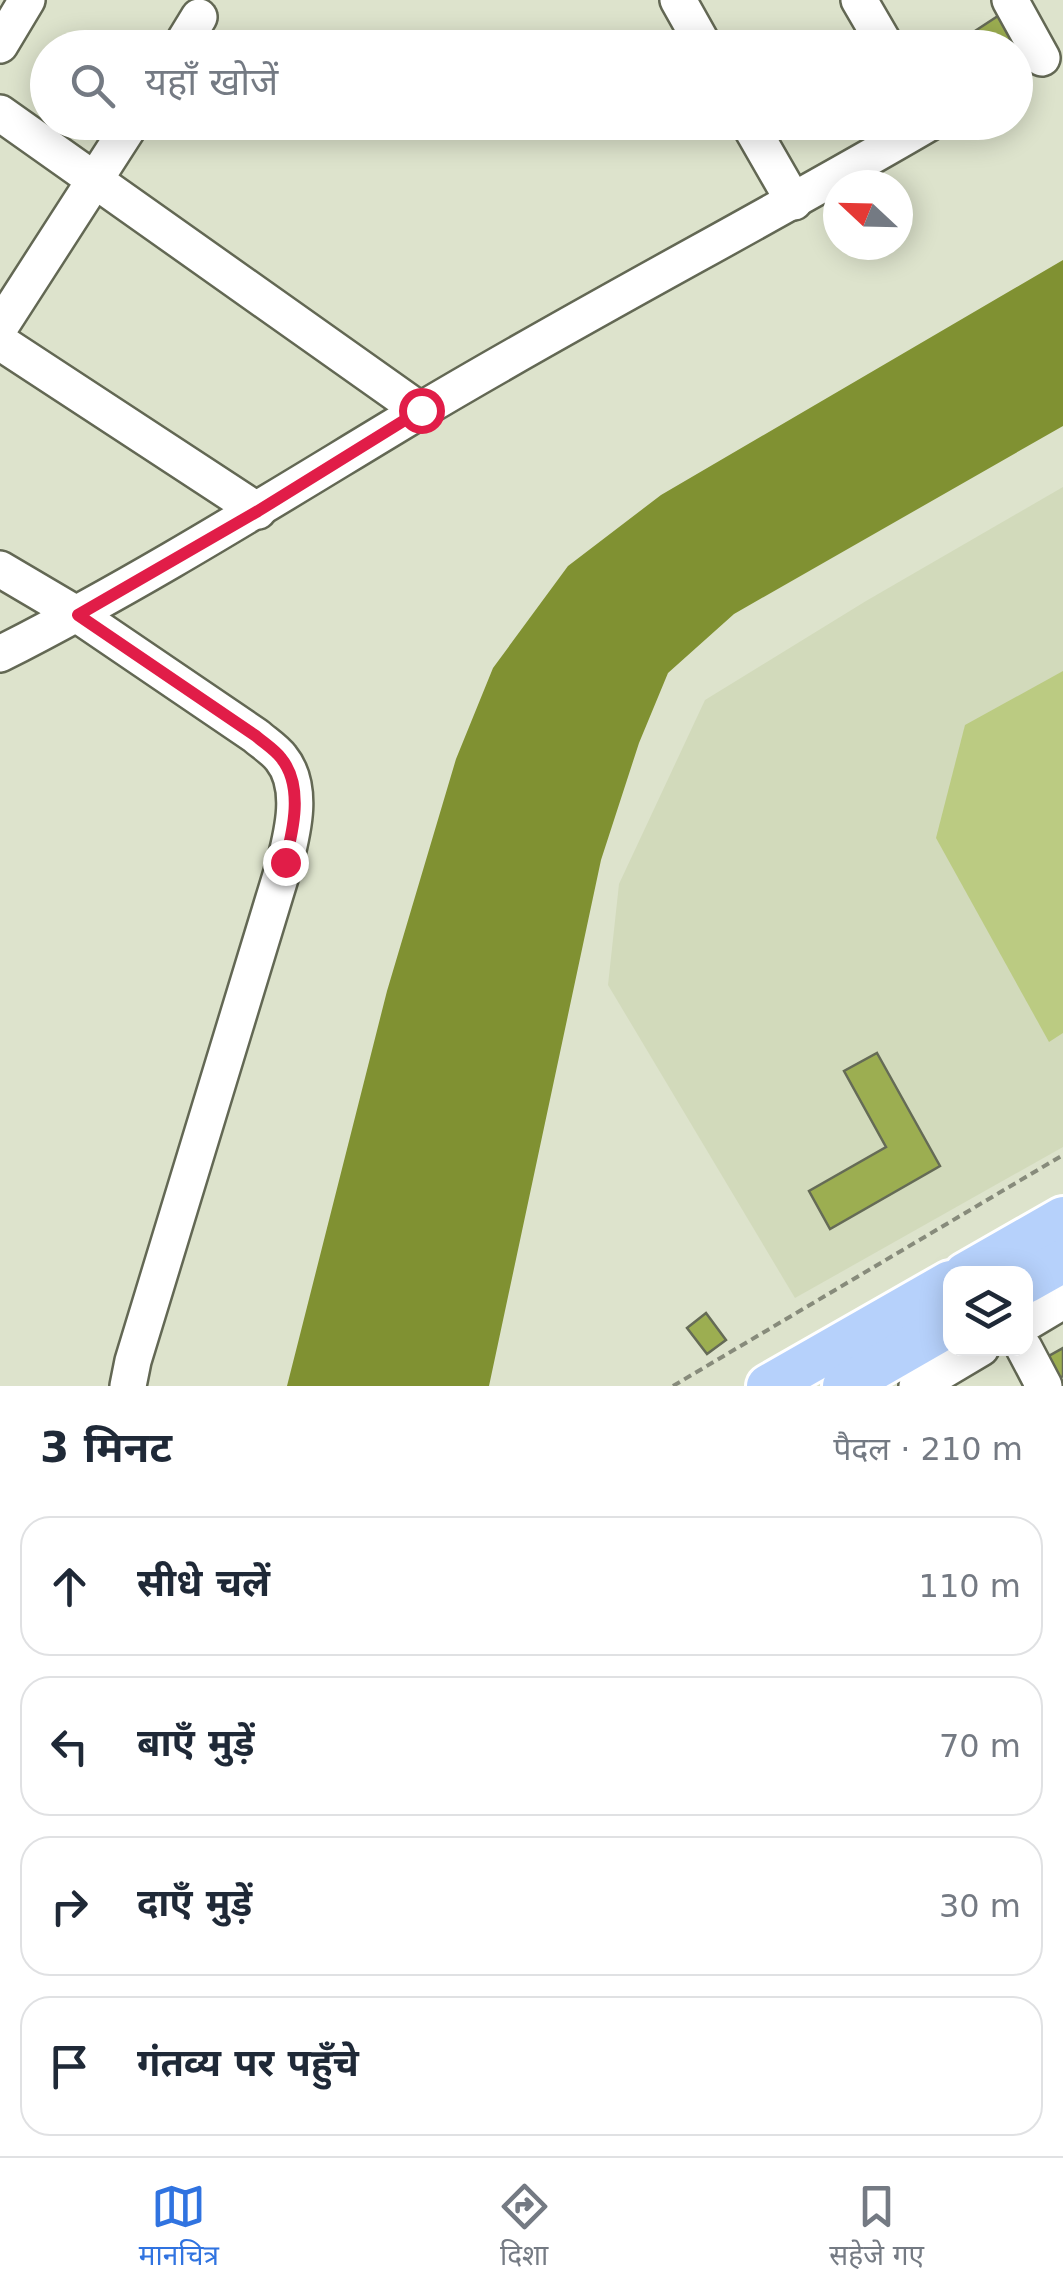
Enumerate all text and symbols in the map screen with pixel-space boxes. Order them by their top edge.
search box [30,30,1033,140]
icon: search [65,58,120,113]
text: यहाँ खोजें [145,60,278,104]
north arrow [823,170,913,260]
route start [399,388,445,434]
route end [263,840,309,886]
map controls [943,1266,1033,1356]
button: layers [943,1266,1033,1356]
text: 3 मिनट [40,1423,172,1472]
text: पैदल · 210 m [833,1430,1023,1468]
icon: ahead [42,1559,97,1614]
text: सीधे चलें [137,1561,270,1605]
text: 110 m [919,1567,1021,1605]
icon: left [42,1719,97,1774]
text: बाएँ मुड़ें [137,1721,254,1765]
text: 70 m [939,1727,1021,1765]
icon: right [42,1879,97,1934]
text: दाएँ मुड़ें [137,1881,252,1925]
text: 30 m [939,1887,1021,1925]
icon: arrive [42,2039,97,2094]
text: गंतव्य पर पहुँचे [137,2041,359,2085]
tab: मानचित्र [139,2179,219,2276]
tab: दिशा [497,2179,552,2276]
tab: सहेजे गए [829,2179,924,2276]

